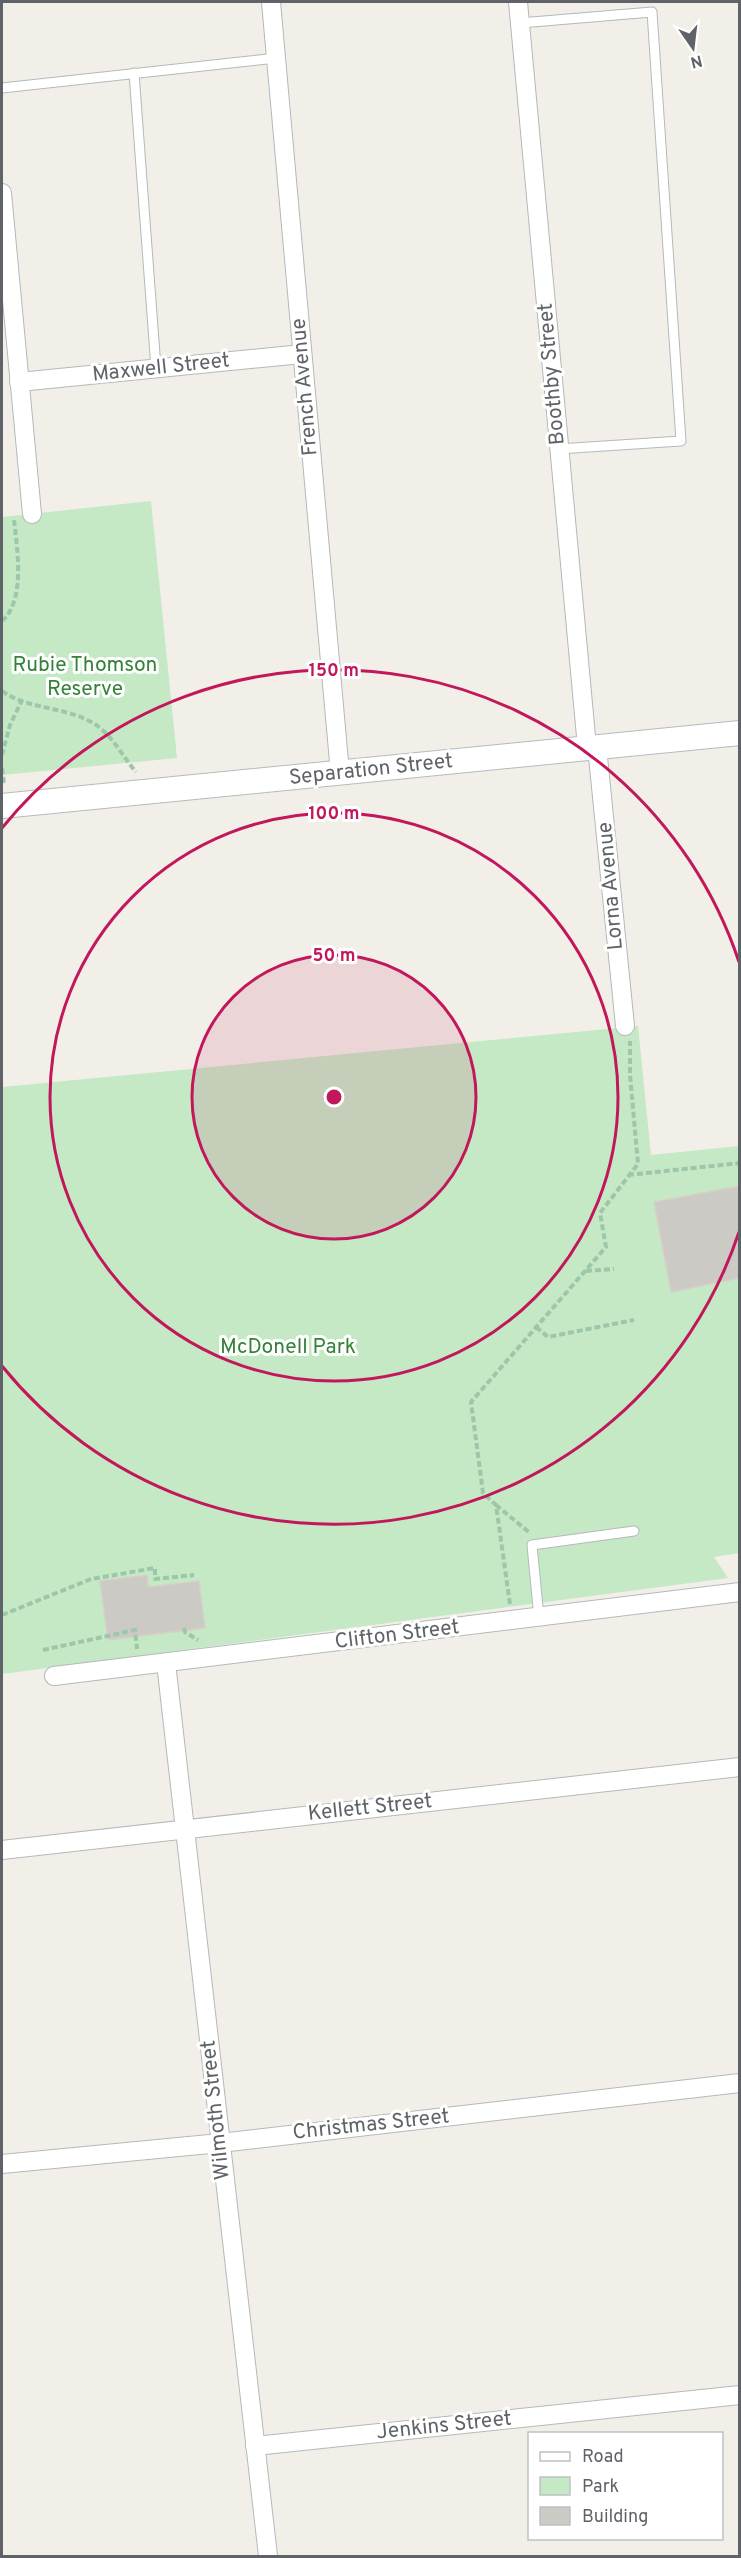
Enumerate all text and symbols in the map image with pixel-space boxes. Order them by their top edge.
north arrow [663,18,723,78]
text: N [688,50,704,72]
street label: Boothby Street [532,302,572,446]
street label: French Avenue [286,317,324,457]
street label: Maxwell Street [91,347,231,389]
park label: Rubie Thomson Reserve [13,652,157,703]
text: 150 m [309,660,359,683]
street label: Separation Street [288,748,454,792]
text: 100 m [308,803,360,826]
street label: Lorna Avenue [592,821,630,951]
text: 50 m [312,945,356,968]
centre of rings [324,1087,344,1107]
park label: McDonell Park [220,1334,356,1361]
street label: Clifton Street [333,1614,461,1656]
street label: Kellett Street [306,1788,434,1828]
street label: Wilmoth Street [195,2039,237,2181]
street label: Christmas Street [291,2103,451,2147]
street label: Jenkins Street [375,2405,513,2447]
legend [528,2432,723,2540]
text: Road [582,2446,624,2469]
text: Park [582,2476,619,2499]
text: Building [582,2506,648,2529]

